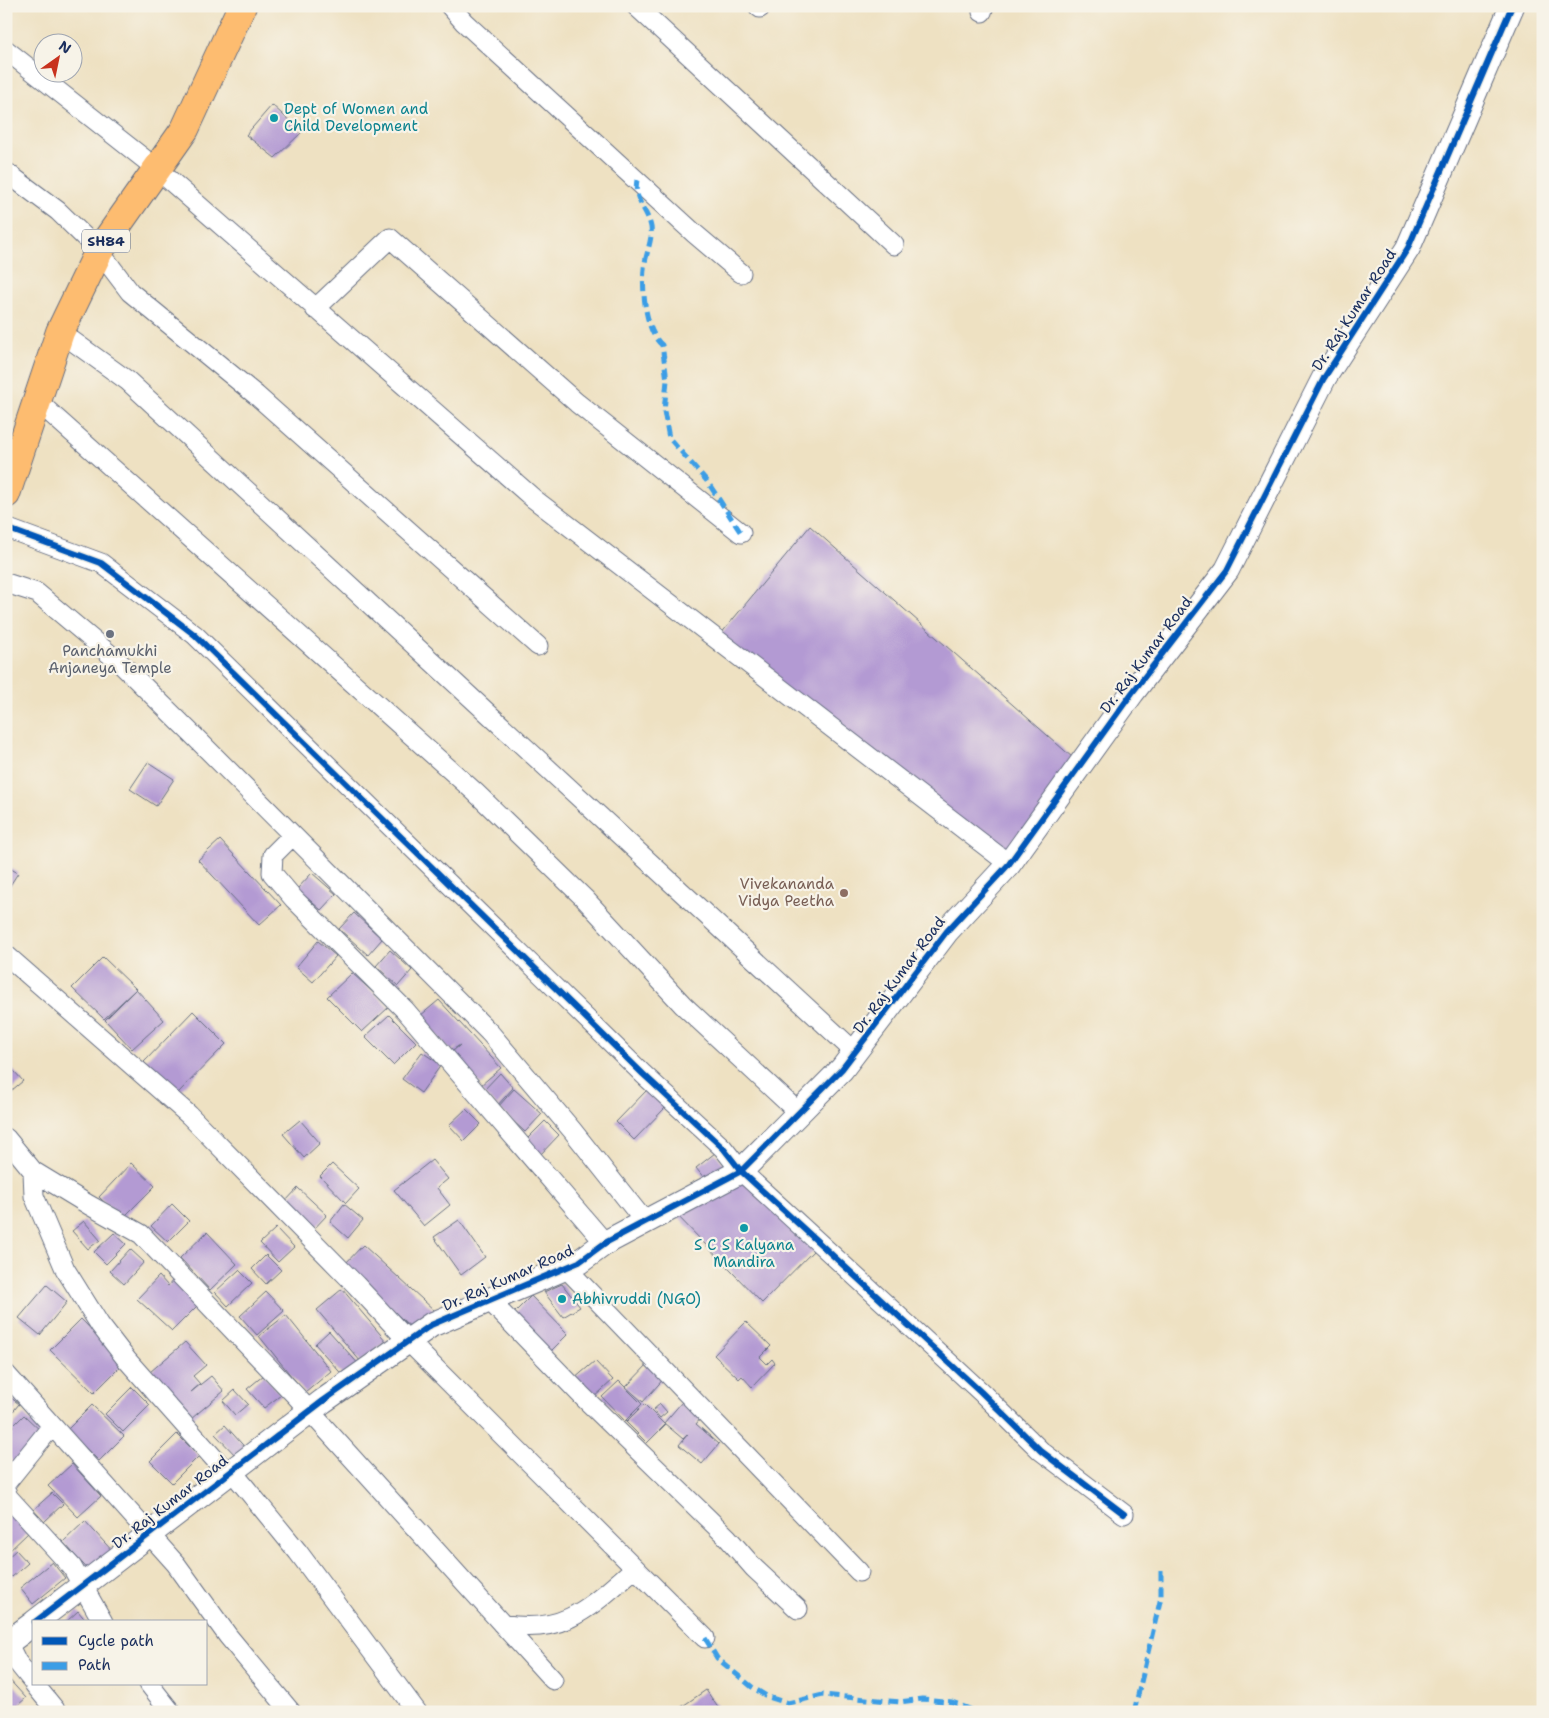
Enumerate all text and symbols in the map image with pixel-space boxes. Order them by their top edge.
north arrow [32,32,82,82]
text: N [56,37,75,58]
place label: Dept of Women and Child Development [284,99,429,136]
marker: Dept of Women and Child Development [268,112,280,124]
road number: SH84 [82,230,130,252]
street label: Dr. Raj Kumar Road [1307,245,1401,375]
street label: Dr. Raj Kumar Road [1095,592,1197,718]
marker: Panchamukhi Anjaneya Temple [104,628,116,640]
place label: Panchamukhi Anjaneya Temple [48,641,172,678]
place label: Vivekananda Vidya Peetha [738,874,835,911]
marker: Vivekananda Vidya Peetha [838,887,850,899]
street label: Dr. Raj Kumar Road [848,912,950,1038]
marker: S C S Kalyana Mandira [738,1222,750,1234]
place label: S C S Kalyana Mandira [694,1235,795,1272]
street label: Dr. Raj Kumar Road [439,1240,577,1316]
place label: Abhivruddi (NGO) [572,1289,701,1309]
marker: Abhivruddi (NGO) [556,1293,568,1305]
street label: Dr. Raj Kumar Road [108,1450,232,1553]
legend [32,1620,208,1686]
text: Cycle path [78,1631,154,1651]
text: Path [78,1655,111,1675]

